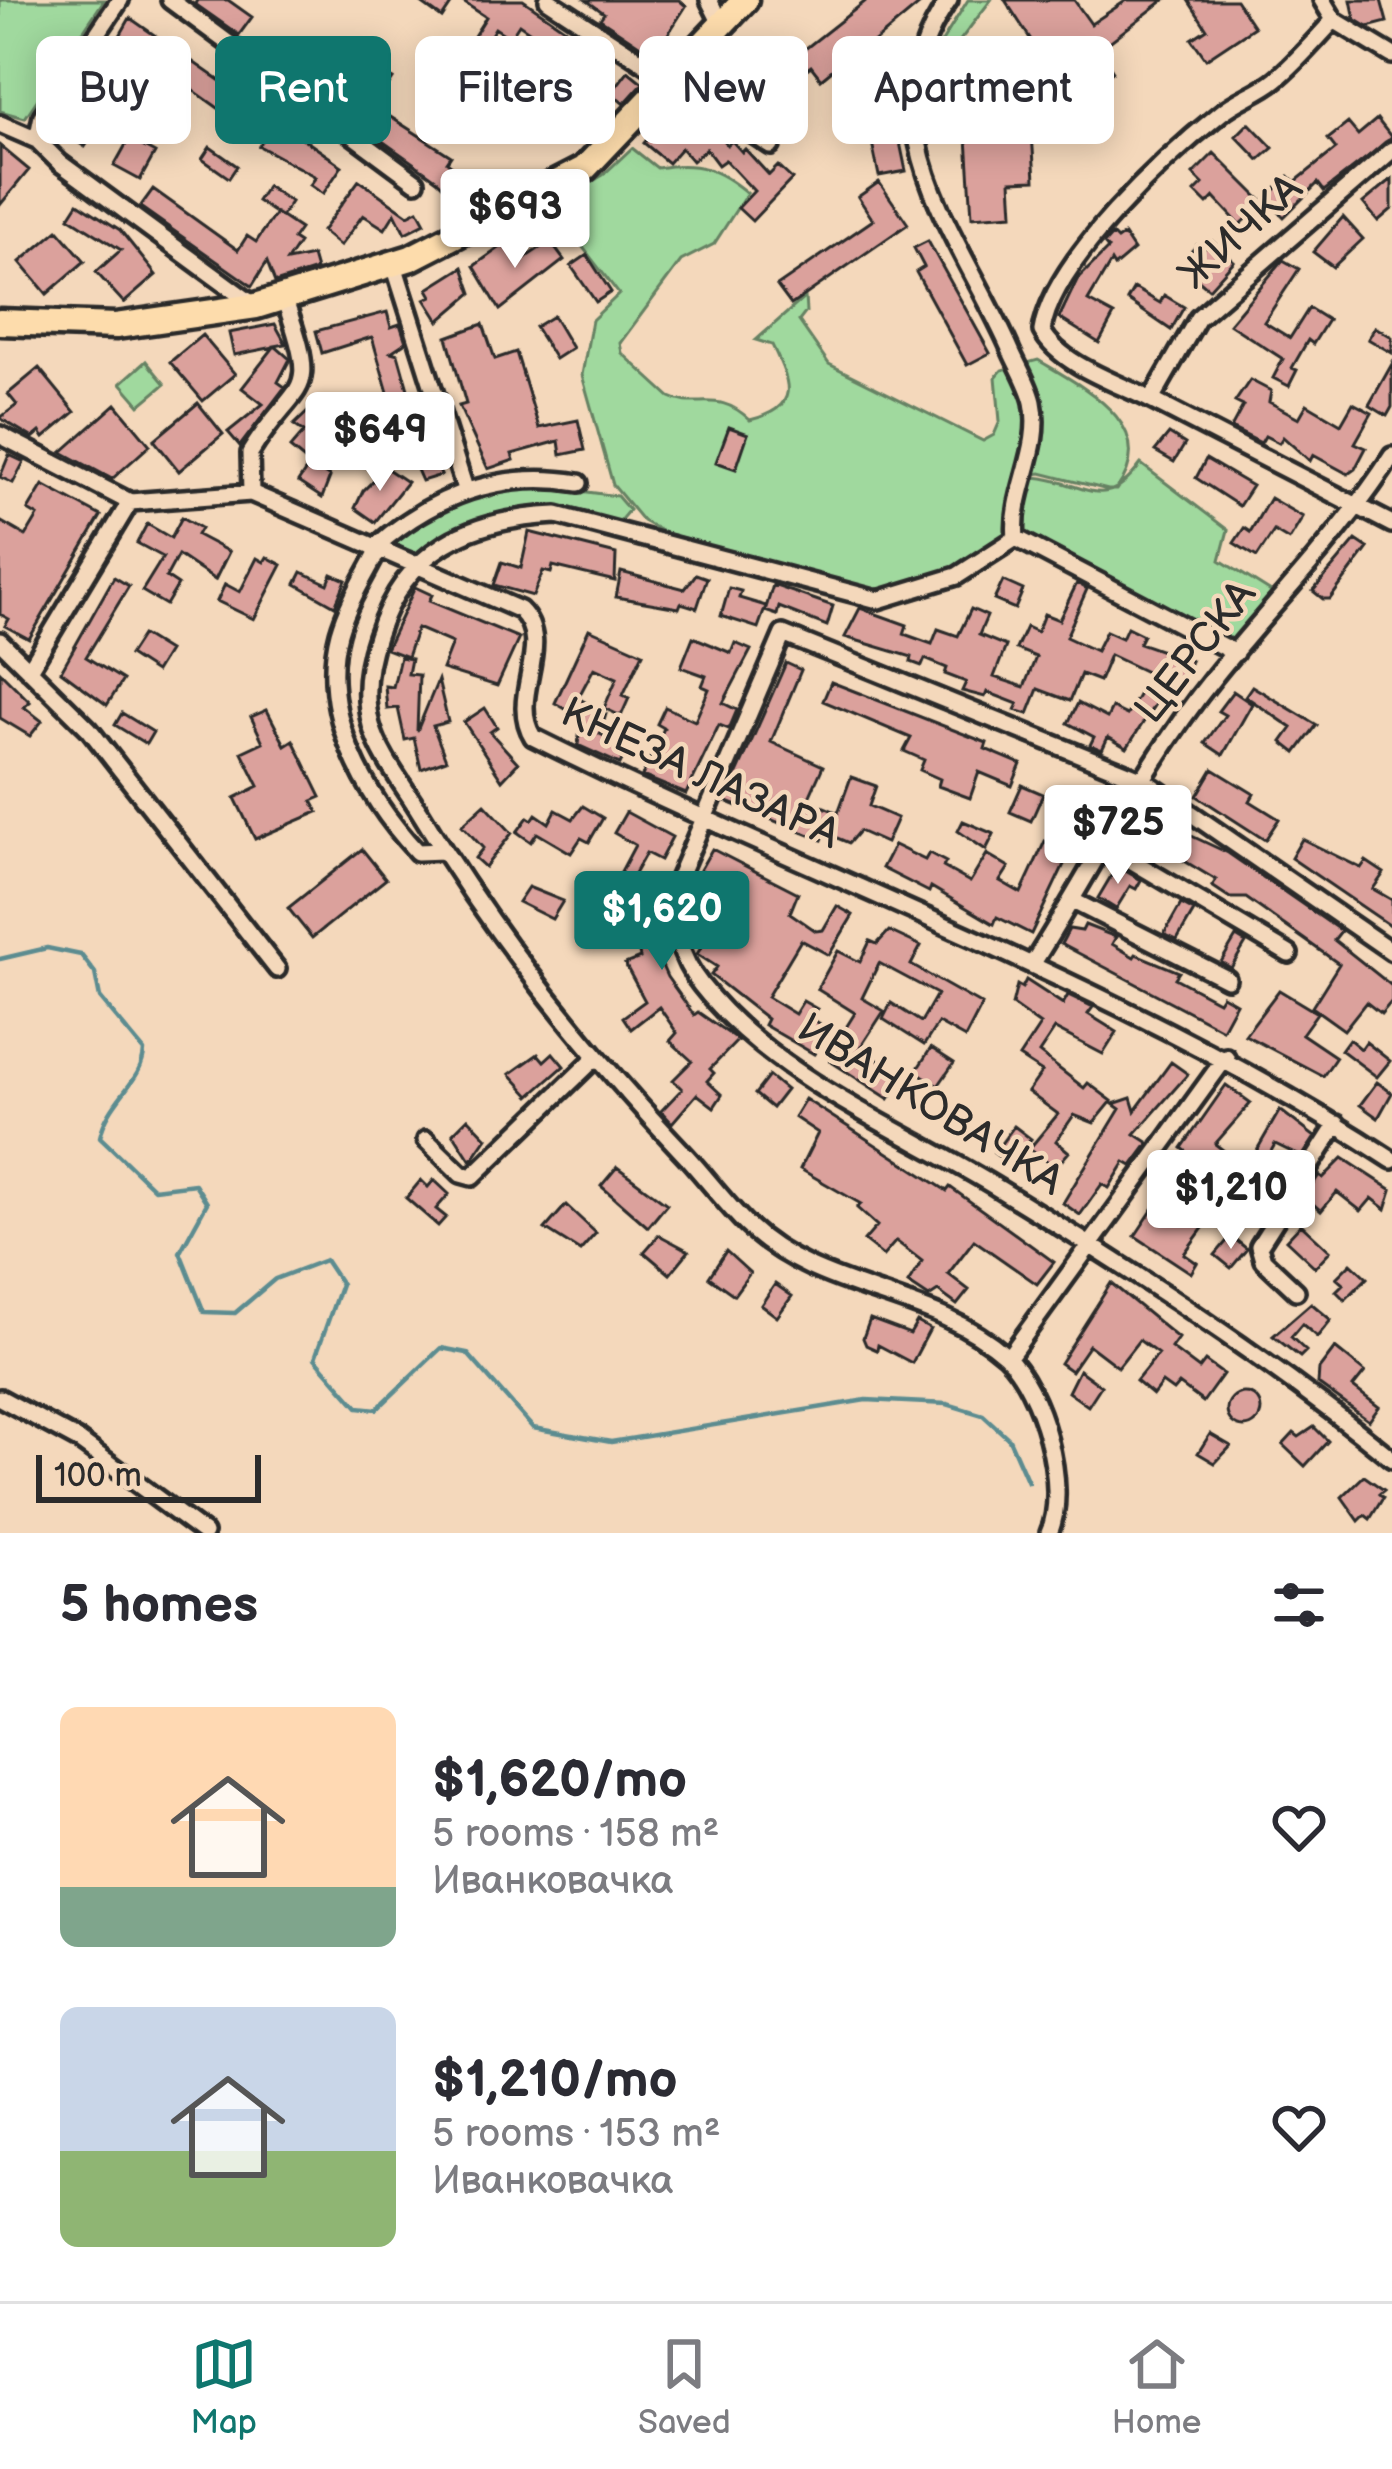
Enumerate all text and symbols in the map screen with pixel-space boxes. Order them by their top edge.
chip: Buy [36,36,191,144]
chip: Rent [215,36,391,144]
chip: Filters [415,36,615,144]
chip: New [639,36,808,144]
chip: Apartment [832,36,1114,144]
street label: ЖИЧКА [1169,163,1314,301]
pin: $693 [444,169,586,271]
text: $693 [468,184,562,231]
pin: $649 [309,392,451,494]
text: $649 [332,407,428,454]
street label: ЦЕРСКА [1124,570,1268,734]
street label: КНЕЗА ЛАЗАРА [553,687,848,861]
pin: $725 [1047,785,1189,887]
text: $725 [1071,800,1165,847]
pin: $1,620 [564,871,760,973]
text: $1,620 [601,886,723,933]
street label: ИВАНКОВАЧКА [788,1003,1073,1207]
pin: $1,210 [1133,1150,1329,1252]
text: $1,210 [1174,1165,1288,1212]
scale bar [36,1449,261,1502]
text: 100 m [54,1456,142,1496]
icon: filters [1266,1572,1332,1638]
text: 5 homes [60,1575,258,1636]
text: $1,620/mo [432,1750,687,1811]
icon: home [156,1755,300,1899]
icon: heart [1266,1794,1332,1860]
text: 5 rooms · 158 m² [432,1811,719,1858]
text: Иванковачка [432,1858,674,1905]
text: $1,210/mo [432,2050,678,2111]
icon: home [156,2055,300,2199]
icon: heart [1266,2094,1332,2160]
text: 5 rooms · 153 m² [432,2111,721,2158]
text: Иванковачка [432,2158,674,2205]
tab: Map [191,2331,257,2443]
tab: Saved [638,2331,731,2443]
tab: Home [1112,2331,1201,2443]

